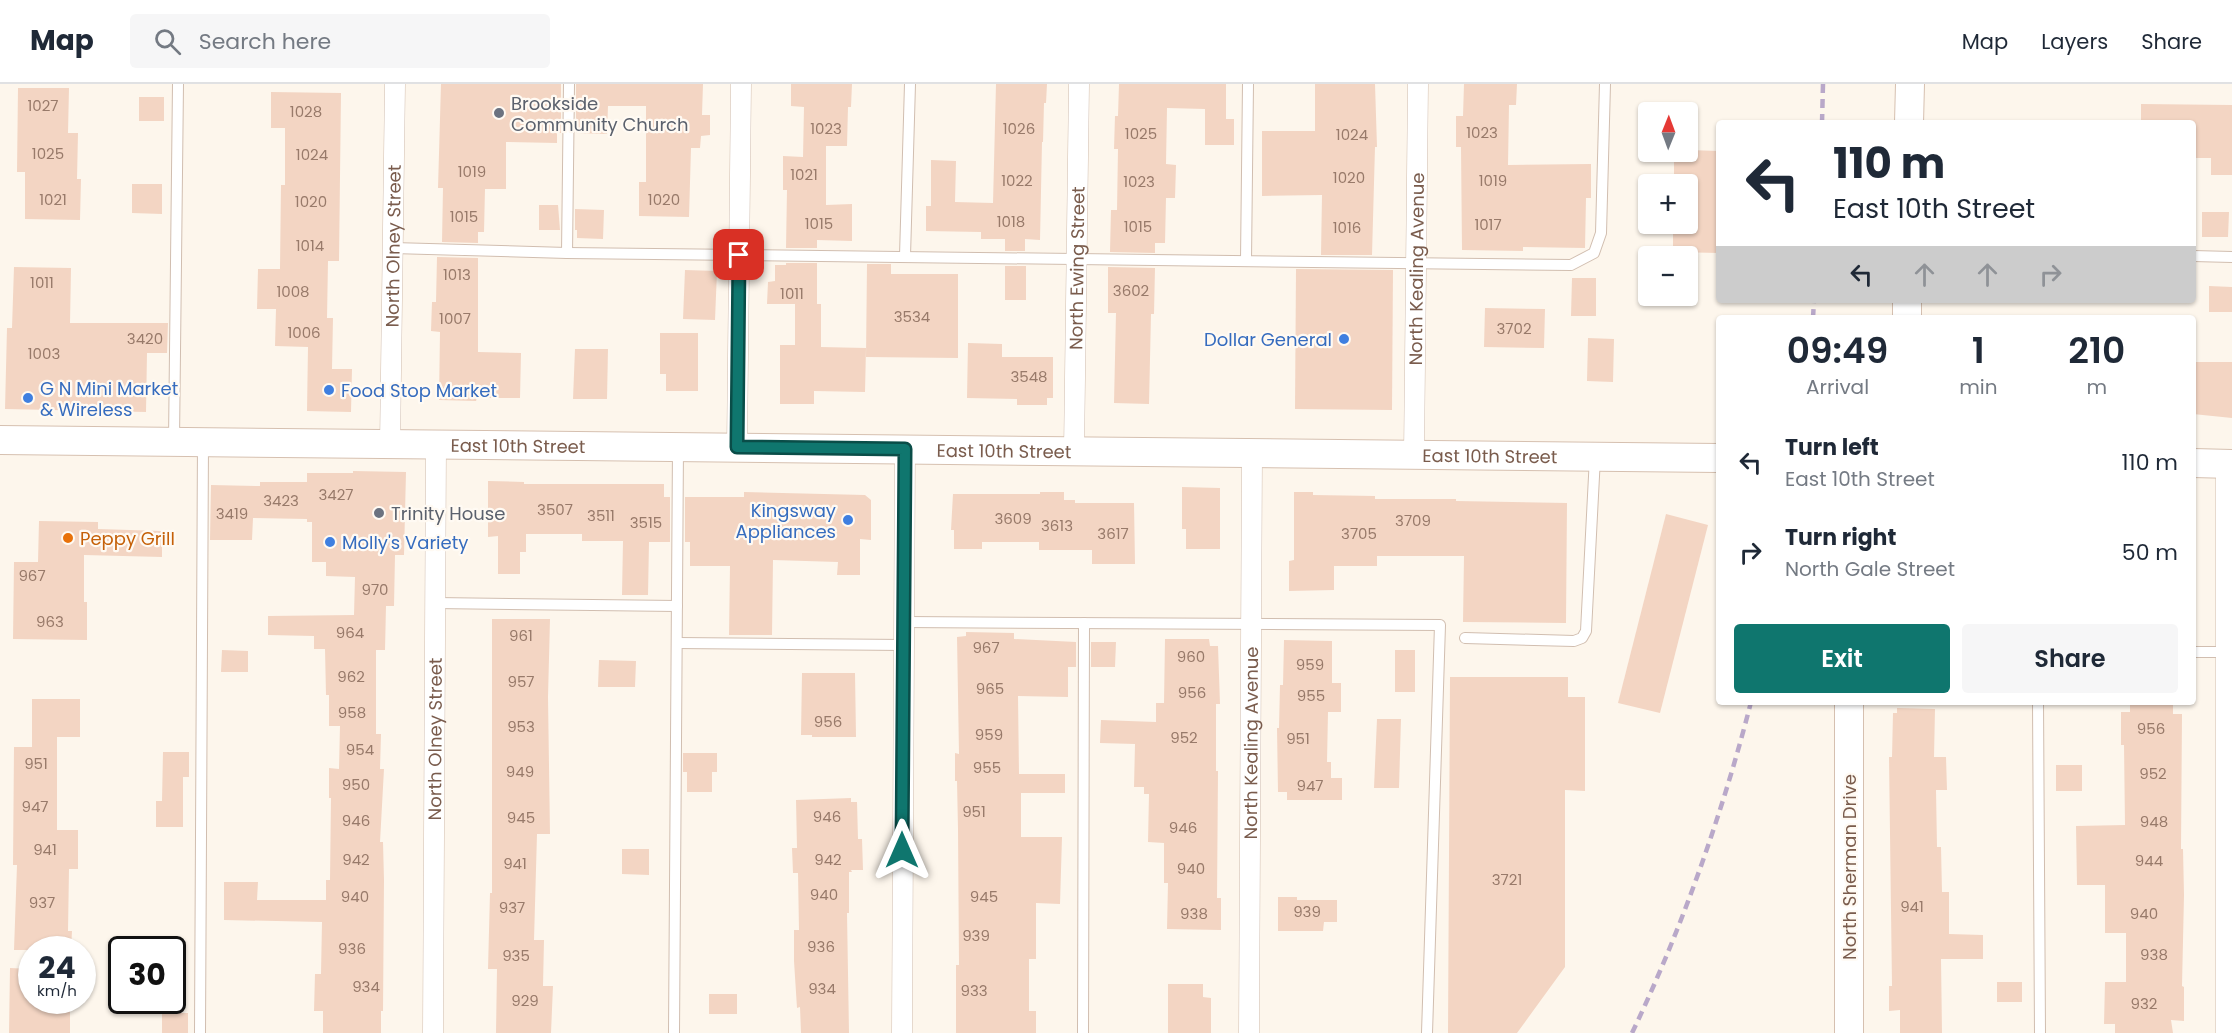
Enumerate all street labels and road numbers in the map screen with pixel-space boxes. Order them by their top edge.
street label: North Olney Street [379,164,406,328]
street label: North Kealing Avenue [1402,172,1430,366]
street label: North Ewing Street [1063,186,1090,350]
street label: East 10th Street [450,432,586,459]
street label: East 10th Street [936,437,1072,464]
street label: East 10th Street [1422,442,1558,469]
street label: North Kealing Avenue [1238,646,1263,840]
street label: North Olney Street [422,658,447,820]
street label: North Sherman Drive [1837,774,1862,960]

